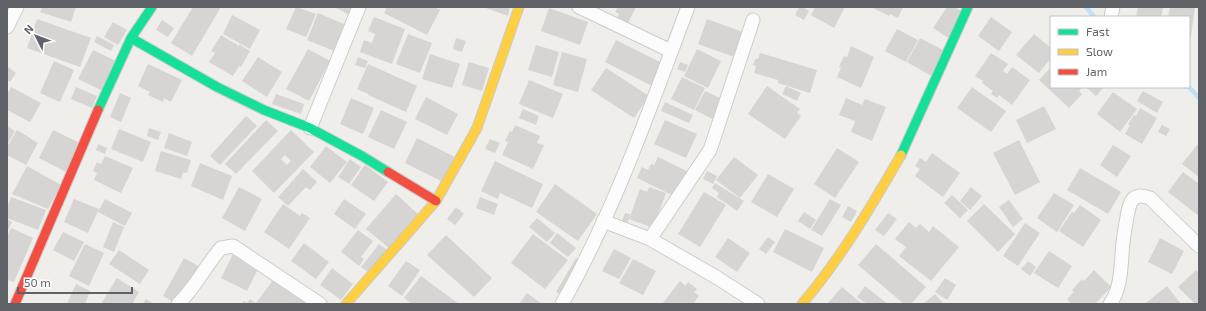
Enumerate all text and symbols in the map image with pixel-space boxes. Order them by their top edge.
north arrow [16,16,56,56]
legend [1050,16,1190,88]
text: N [21,22,36,36]
text: Fast [1086,24,1110,38]
text: Slow [1086,44,1113,58]
text: Jam [1086,64,1107,78]
scale bar [18,269,132,295]
text: 50 m [24,275,51,289]

